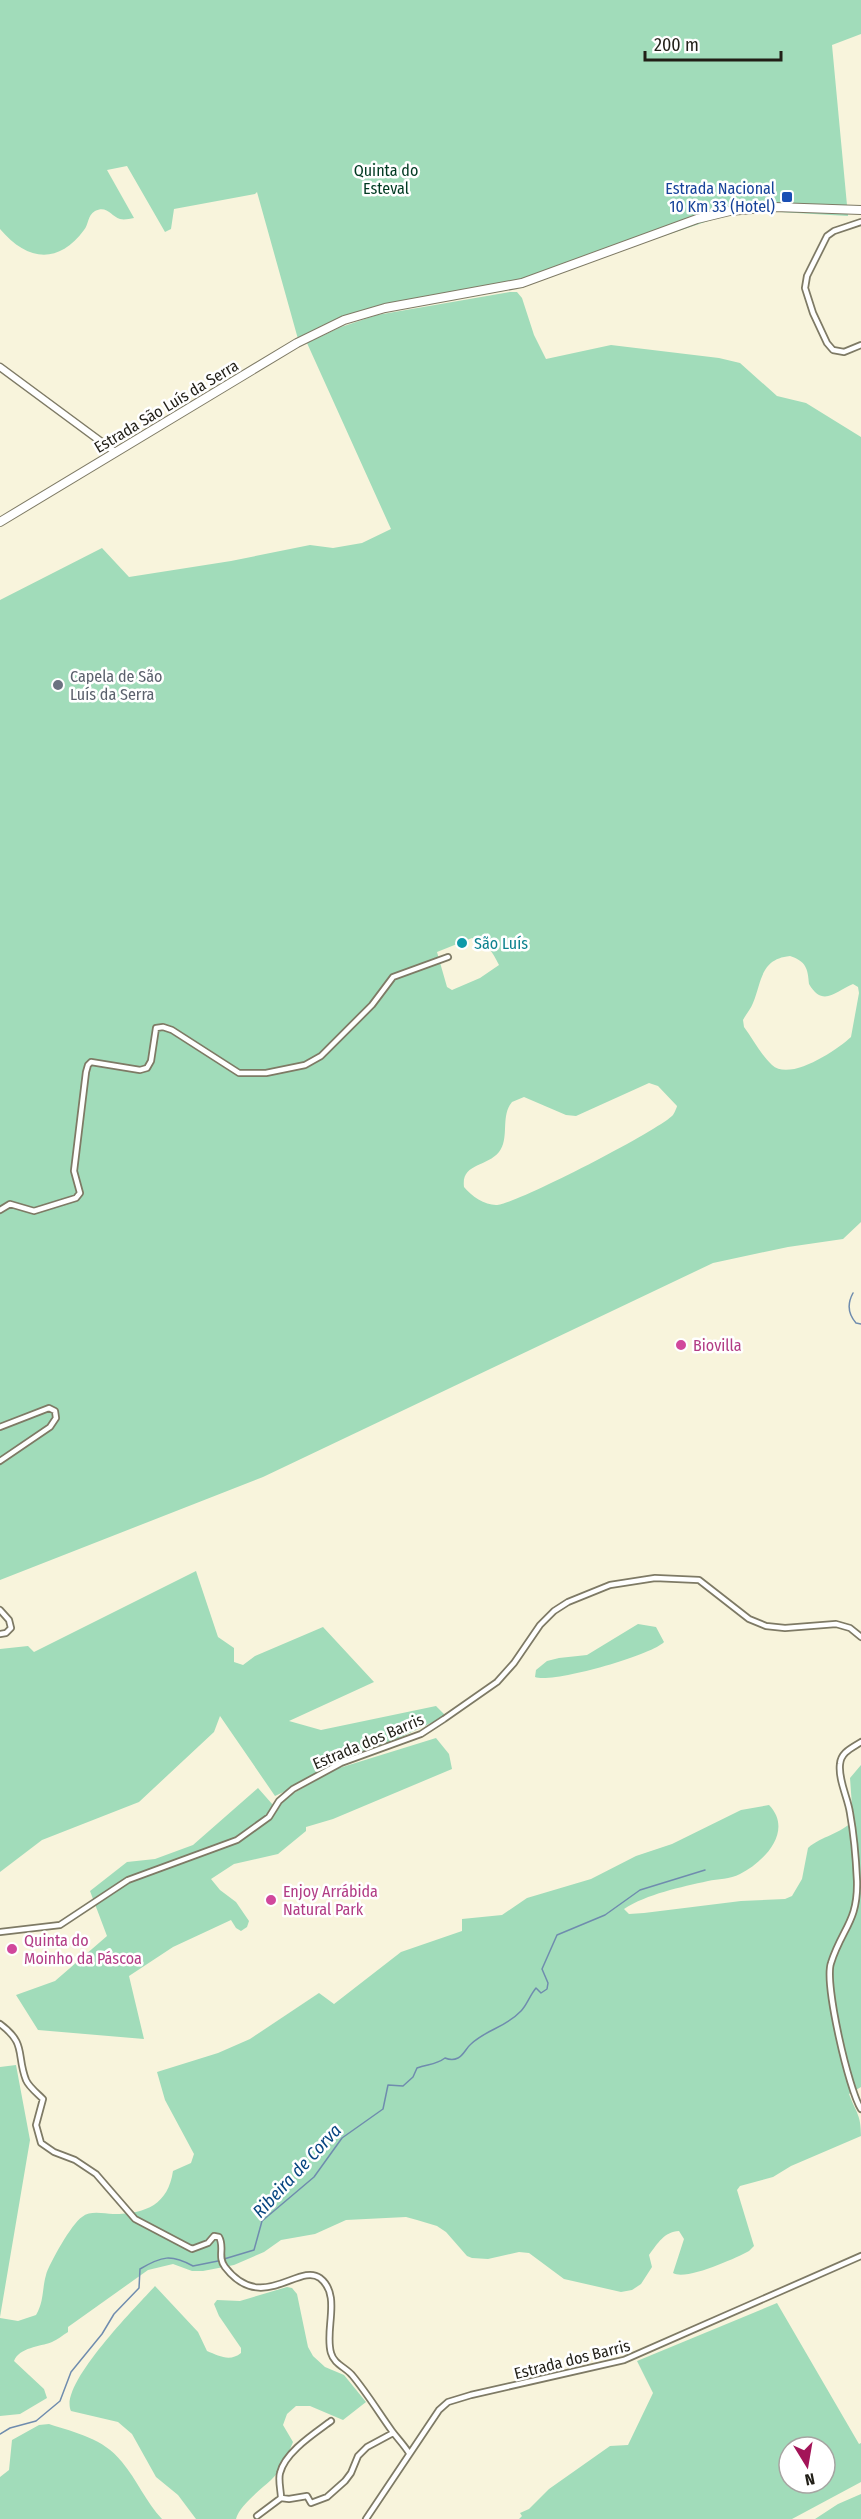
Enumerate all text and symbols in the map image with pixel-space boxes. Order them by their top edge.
scale bar [645,24,782,62]
text: 200 m [654,34,699,56]
park label: Quinta do Esteval [354,161,418,198]
place label: Estrada Nacional 10 Km 33 (Hotel) [665,179,775,216]
marker: Estrada Nacional 10 Km 33 (Hotel) [780,190,794,204]
street label: Estrada São Luís da Serra [91,356,242,457]
place label: Capela de São Luís da Serra [70,667,162,704]
marker: Capela de São Luís da Serra [51,678,65,692]
place label: São Luís [474,934,528,953]
marker: São Luís [455,936,469,950]
place label: Biovilla [693,1336,742,1355]
marker: Biovilla [674,1338,688,1352]
street label: Estrada dos Barris [310,1709,427,1773]
place label: Enjoy Arrábida Natural Park [283,1882,378,1919]
marker: Enjoy Arrábida Natural Park [264,1893,278,1907]
place label: Quinta do Moinho da Páscoa [24,1931,142,1968]
marker: Quinta do Moinho da Páscoa [5,1942,19,1956]
water label: Ribeira de Corva [248,2120,346,2222]
street label: Estrada dos Barris [512,2336,632,2383]
north arrow [777,2435,837,2495]
text: N [803,2469,816,2489]

